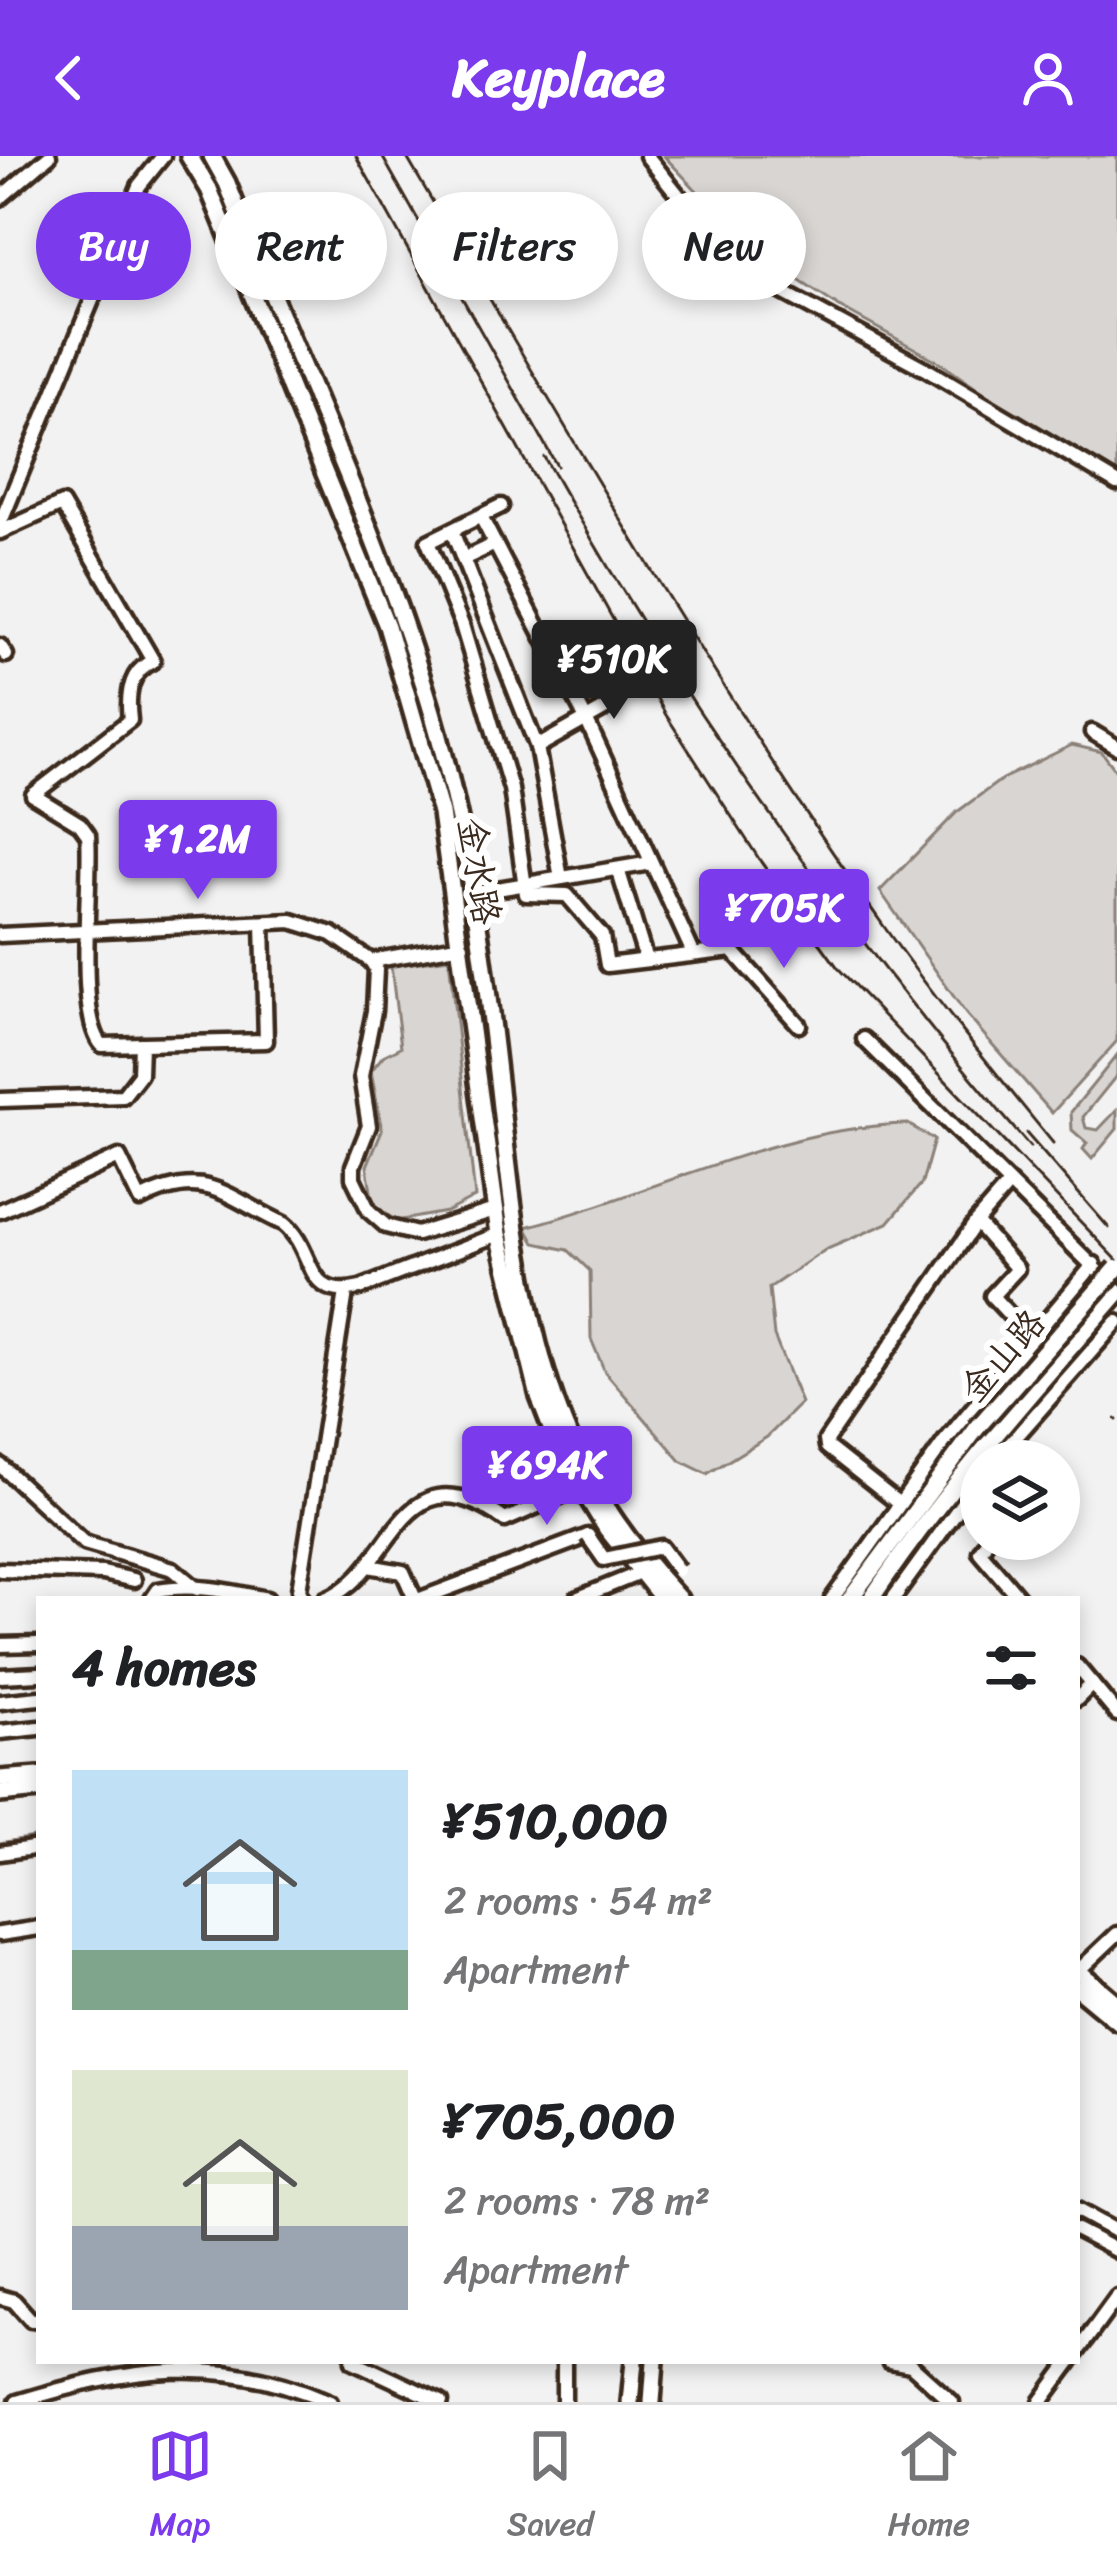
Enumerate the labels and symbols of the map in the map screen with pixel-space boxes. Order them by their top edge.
pin: ¥510K [530,620,698,722]
pin: ¥1.2M [114,800,282,902]
street label: 金水路 [439,813,519,930]
pin: ¥705K [700,869,868,971]
street label: 金山路 [943,1294,1062,1417]
pin: ¥694K [463,1426,631,1528]

